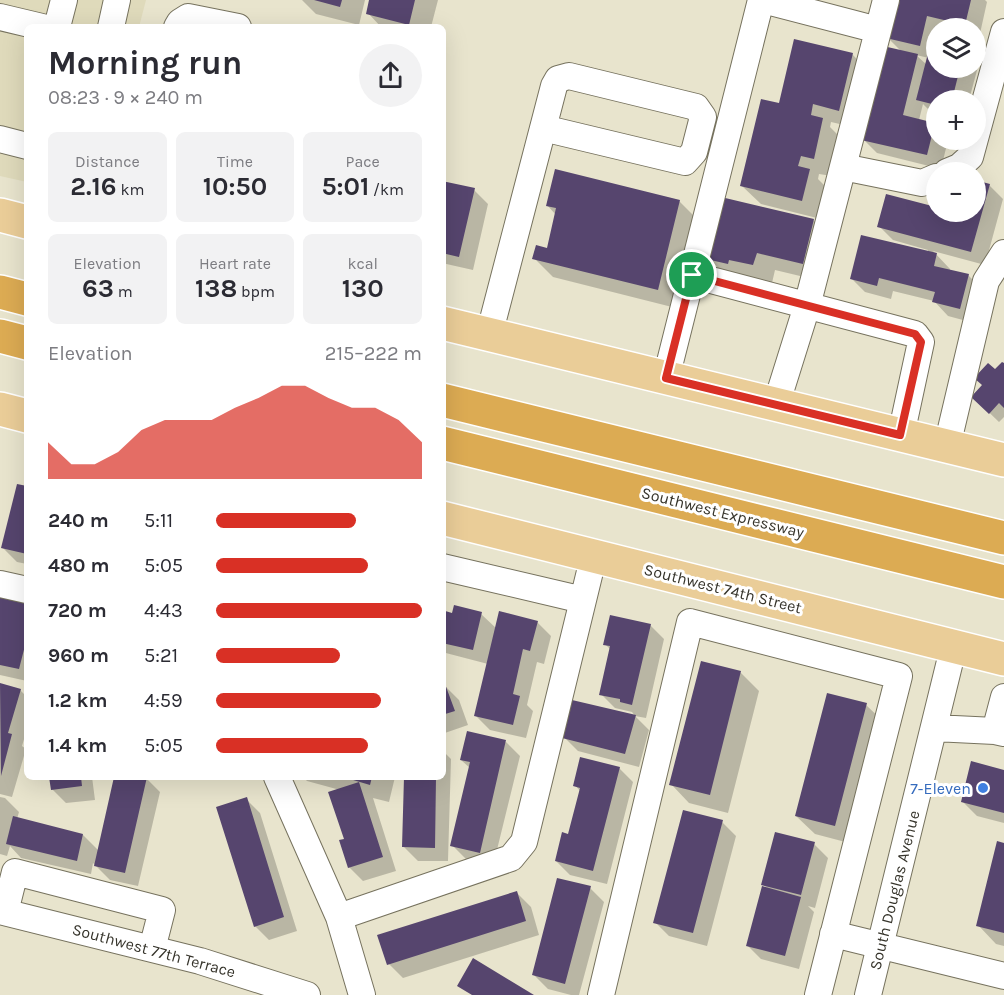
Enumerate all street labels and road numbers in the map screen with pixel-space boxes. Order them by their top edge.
street label: Southwest Expressway [640,483,807,542]
street label: Southwest 74th Street [642,560,804,617]
street label: South Douglas Avenue [865,808,924,972]
street label: Southwest 77th Terrace [70,920,238,981]

